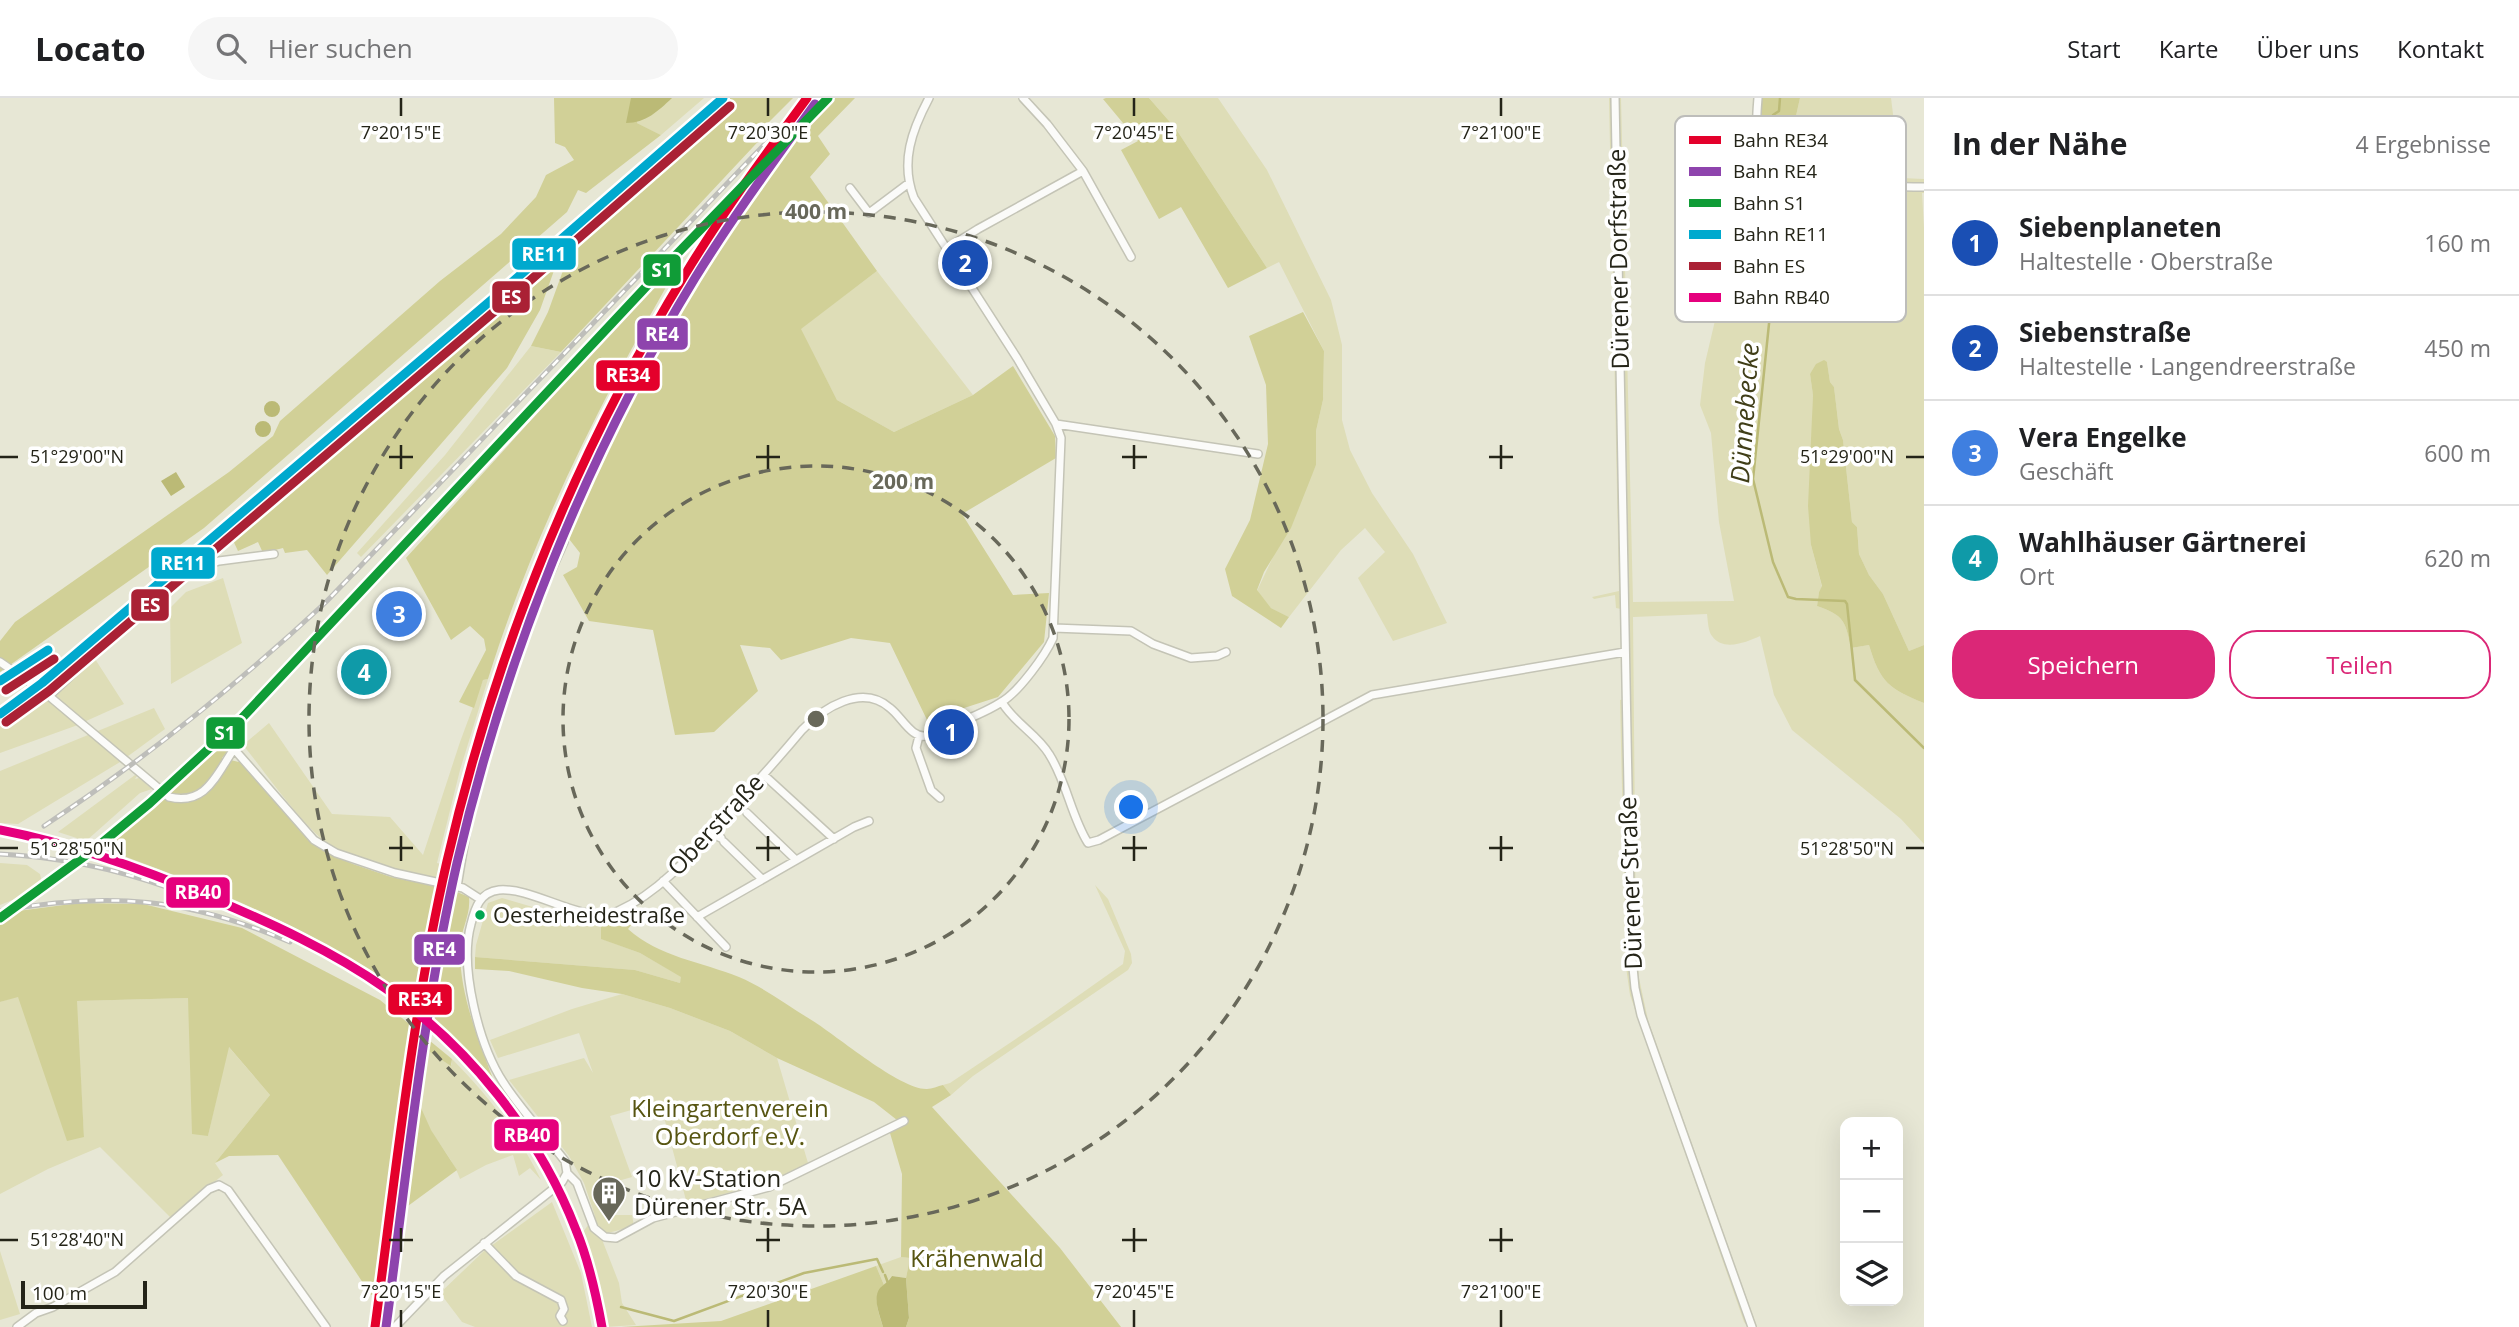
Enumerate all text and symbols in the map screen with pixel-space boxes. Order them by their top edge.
search box [188,17,678,80]
text: Locato [35,26,146,71]
icon: search [212,29,250,67]
text: Hier suchen [268,30,413,66]
text: Start [2067,32,2121,65]
text: Karte [2159,32,2219,65]
text: Über uns [2257,32,2359,65]
text: Kontakt [2397,32,2484,65]
legend [1675,116,1906,322]
text: 7°20'15"E [361,120,441,144]
text: 7°20'30"E [728,120,808,144]
text: 7°20'45"E [1094,120,1174,144]
text: 7°21'00"E [1461,120,1541,144]
text: In der Nähe [1952,123,2128,164]
text: Bahn RE34 [1733,127,1828,153]
text: 4 Ergebnisse [2355,128,2491,160]
street label: Dürener Dorfstraße [1599,148,1636,370]
text: Bahn RE4 [1733,158,1817,184]
text: Bahn S1 [1733,190,1805,216]
text: 400 m [785,197,847,225]
text: Siebenplaneten [2019,209,2222,245]
text: Bahn RE11 [1733,221,1828,247]
text: 1 [1968,227,1982,259]
text: 160 m [2424,227,2491,259]
line badge: RE11 [511,237,577,271]
pin: 2 [942,237,988,289]
text: RE11 [522,241,566,267]
text: Haltestelle · Oberstraße [2019,245,2273,277]
line badge: S1 [642,253,682,287]
text: Bahn ES [1733,253,1805,279]
text: S1 [651,257,673,283]
line badge: ES [491,280,531,314]
text: ES [500,284,522,310]
text: Bahn RB40 [1733,284,1830,310]
text: Siebenstraße [2019,314,2191,350]
line badge: RE4 [636,317,689,351]
text: RE4 [645,321,679,347]
text: 2 [1968,332,1982,364]
text: 450 m [2424,332,2491,364]
water label: Dünnebecke [1721,341,1767,484]
text: Haltestelle · Langendreerstraße [2019,350,2356,382]
line badge: RE34 [595,359,661,392]
text: RE34 [606,362,651,388]
text: Vera Engelke [2019,419,2187,455]
text: 3 [1968,437,1982,469]
text: 600 m [2424,437,2491,469]
text: 51°29'00"N [30,444,124,468]
text: 51°29'00"N [1800,444,1894,468]
text: Geschäft [2019,455,2113,487]
text: 200 m [872,467,934,495]
text: Wahlhäuser Gärtnerei [2019,524,2307,560]
text: 4 [1968,542,1982,574]
text: 620 m [2424,542,2491,574]
line badge: RE11 [150,546,216,580]
text: RE11 [161,550,205,576]
text: Ort [2019,560,2055,592]
line badge: ES [130,588,170,622]
pin: 3 [376,588,422,640]
text: ES [139,592,161,618]
button: Speichern [1952,630,2215,699]
button: Teilen [2229,630,2491,699]
pin: 4 [341,646,387,698]
pin: 1 [928,706,974,758]
centre of rings [804,707,828,731]
line badge: S1 [205,716,246,750]
text: S1 [214,720,236,746]
street label: Oberstraße [659,766,771,882]
your location [1114,790,1148,824]
street label: Dürener Straße [1610,796,1649,970]
text: 51°28'50"N [30,836,124,860]
text: 51°28'50"N [1800,836,1894,860]
line badge: RB40 [165,876,231,909]
text: RB40 [174,879,222,905]
place label: Oesterheidestraße [493,899,685,929]
marker: Oesterheidestraße [473,908,487,922]
line badge: RE4 [413,933,466,966]
text: RE4 [422,936,456,962]
line badge: RE34 [387,983,453,1016]
text: RE34 [398,986,443,1012]
park label: Kleingartenverein Oberdorf e.V. [631,1091,829,1152]
map controls [1840,1117,1903,1306]
button: + [1840,1117,1903,1180]
line badge: RB40 [493,1118,560,1152]
text: RB40 [503,1122,551,1148]
place label: 10 kV-Station Dürener Str. 5A [634,1161,807,1222]
building icon: 10 kV-Station Dürener Str. 5A [590,1174,628,1223]
button: − [1840,1180,1903,1243]
text: 51°28'40"N [30,1227,124,1251]
park label: Krähenwald [910,1241,1044,1274]
button: layers [1840,1243,1903,1306]
scale bar [21,1278,147,1310]
text: 7°20'15"E [361,1279,441,1303]
text: 7°20'30"E [728,1279,808,1303]
text: 7°20'45"E [1094,1279,1174,1303]
text: 7°21'00"E [1461,1279,1541,1303]
text: 100 m [32,1280,87,1306]

